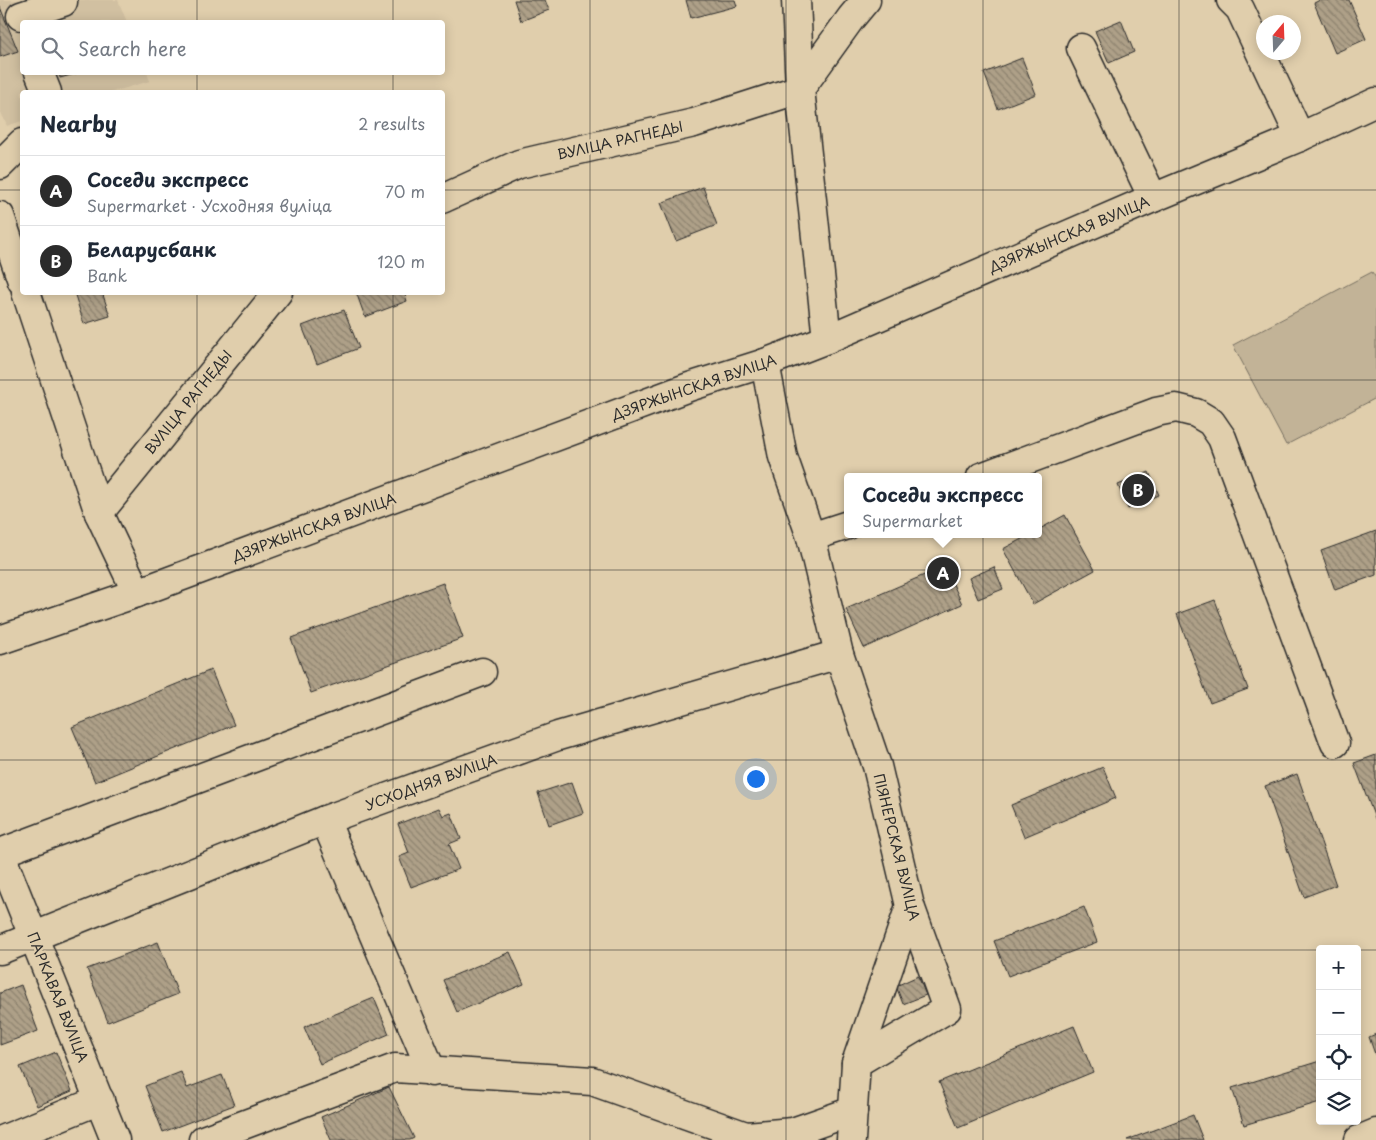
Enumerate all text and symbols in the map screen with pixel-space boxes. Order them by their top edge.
north arrow [1256,15,1301,60]
search box [20,20,445,75]
icon: search [38,34,66,62]
text: Search here [78,34,187,62]
text: Nearby [40,107,117,139]
text: 2 results [358,111,425,135]
street label: ВУЛІЦА РАГНЕДЫ [555,115,685,165]
text: Соседи экспресс [87,165,249,193]
text: A [50,179,62,203]
text: 70 m [385,179,425,203]
street label: ДЗЯРЖЫНСКАЯ ВУЛІЦА [984,190,1153,278]
text: Supermarket · Усходняя вуліца [87,193,332,217]
text: Беларусбанк [87,235,216,263]
text: B [51,249,61,273]
text: 120 m [378,249,425,273]
text: Bank [87,263,127,287]
street label: ВУЛІЦА РАГНЕДЫ [139,345,237,459]
street label: ДЗЯРЖЫНСКАЯ ВУЛІЦА [608,349,779,425]
pin: B [1122,471,1154,509]
popup [844,473,1042,538]
text: Соседи экспресс [862,480,1024,508]
street label: ДЗЯРЖЫНСКАЯ ВУЛІЦА [228,487,399,567]
text: Supermarket [862,508,963,532]
pin: A [927,554,959,592]
street label: УСХОДНЯЯ ВУЛІЦА [362,748,500,816]
your location [743,766,769,792]
street label: ПІЯНЕРСКАЯ ВУЛІЦА [869,771,925,923]
street label: ПАРКАВАЯ ВУЛІЦА [22,929,94,1066]
map controls [1316,945,1361,1125]
button: + [1316,945,1361,990]
button: − [1316,990,1361,1035]
button: locate [1316,1035,1361,1080]
button: layers [1316,1080,1361,1125]

